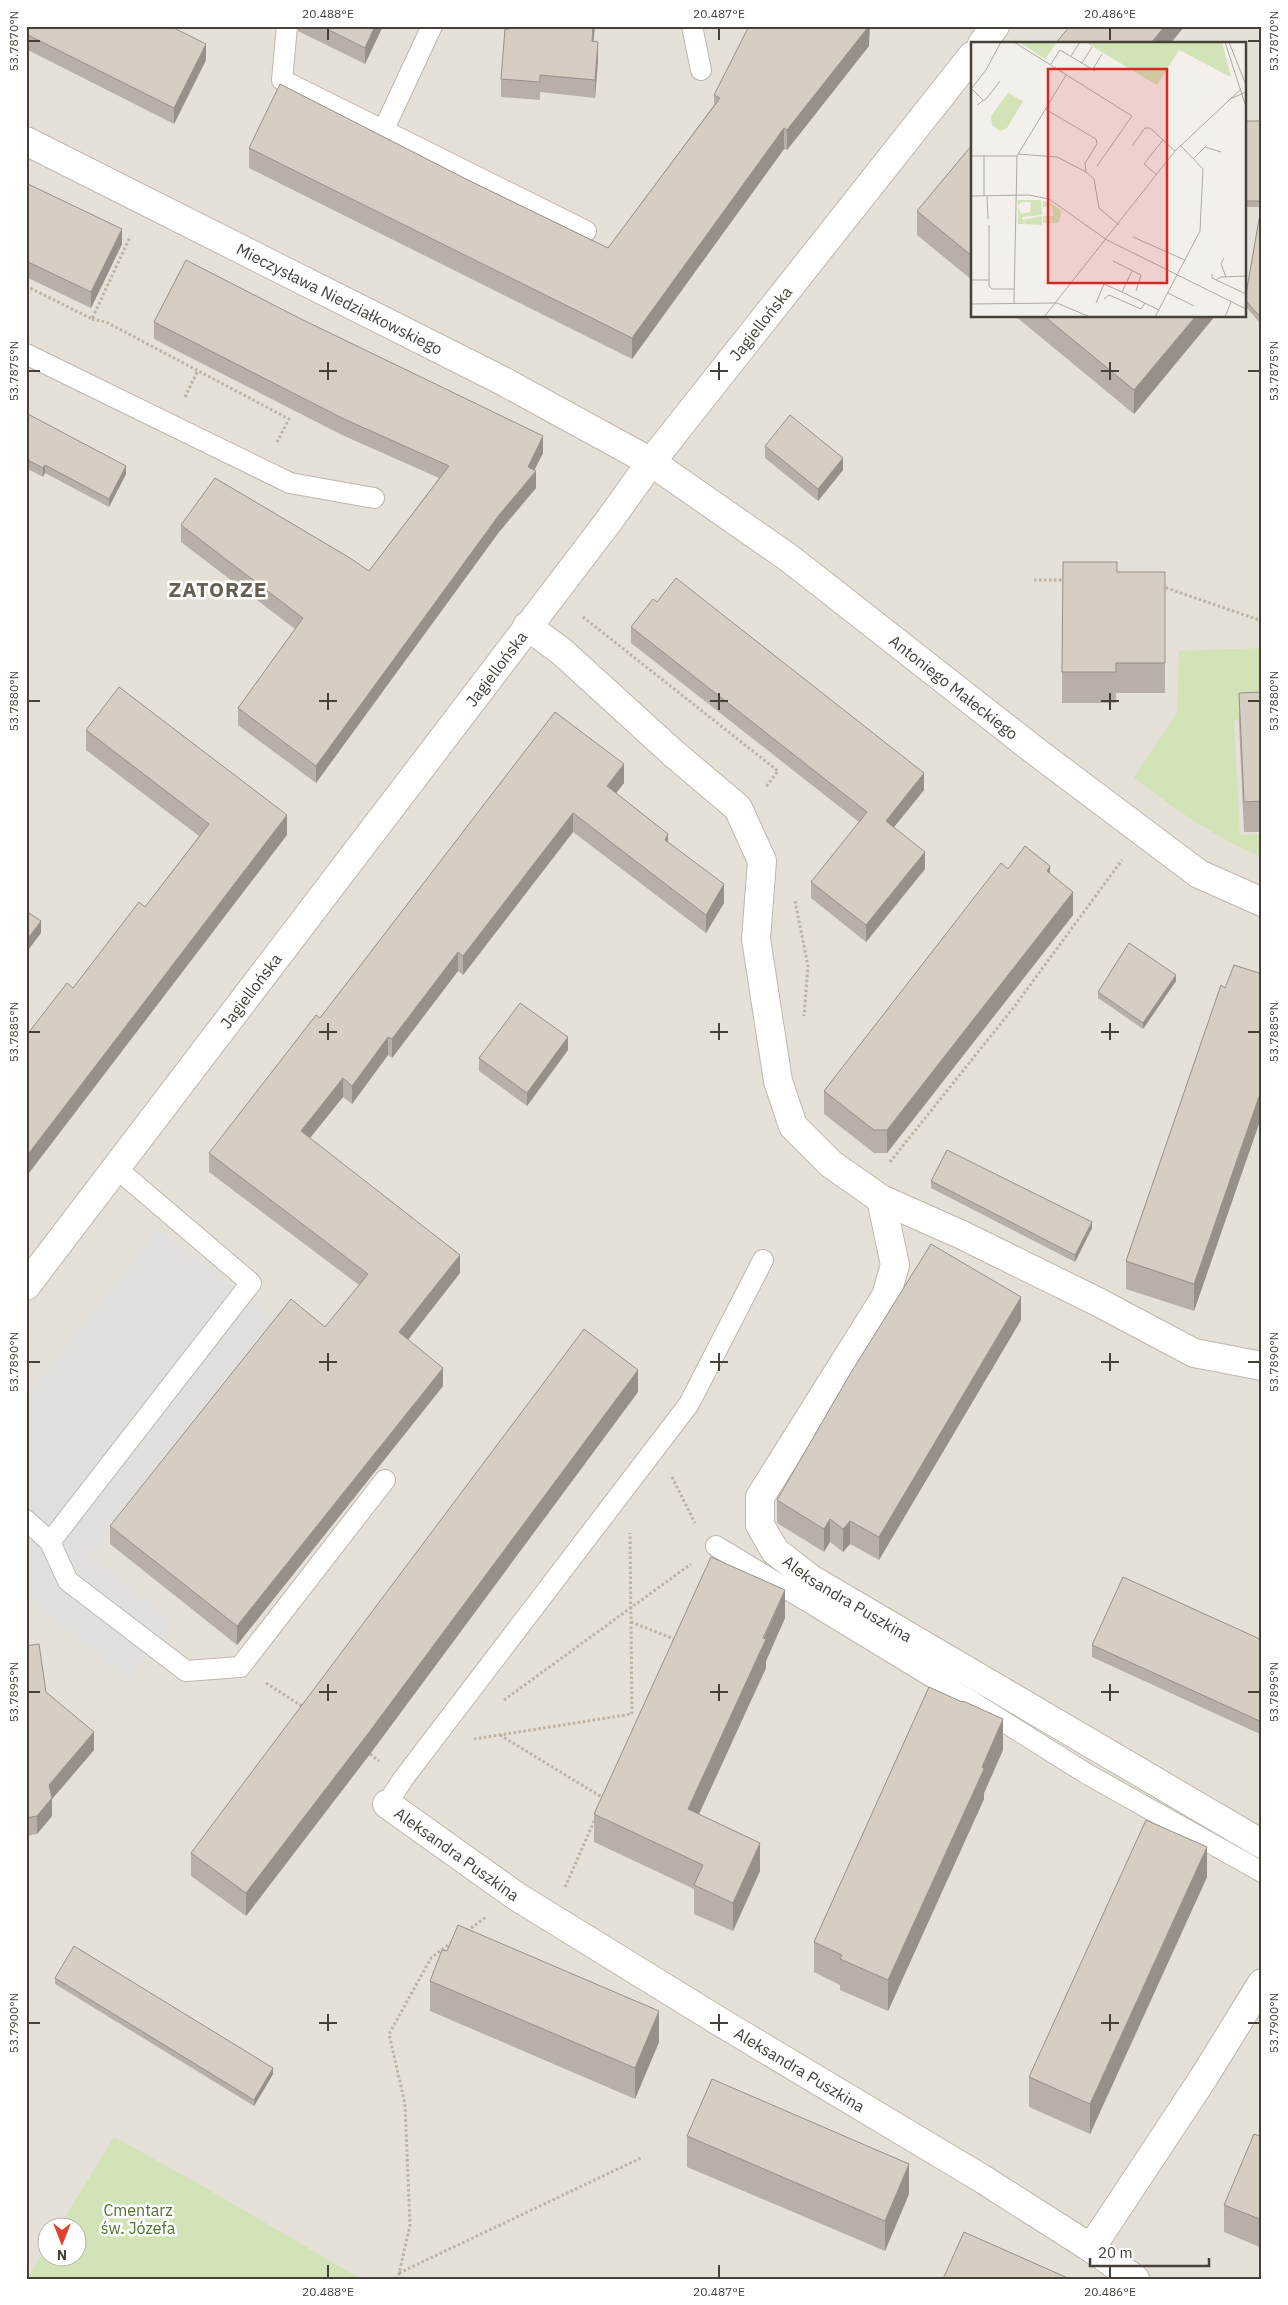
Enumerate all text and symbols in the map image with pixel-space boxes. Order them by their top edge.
text: 20.488°E [302,6,354,21]
text: 20.487°E [693,6,745,21]
text: 20.486°E [1084,6,1136,21]
text: 53.7870°N [6,11,21,71]
text: 53.7870°N [1266,11,1281,71]
inset map [971,42,1246,318]
street label: Mieczysława Niedziałkowskiego [233,239,446,359]
street label: Jagiellońska [725,282,796,365]
text: 53.7875°N [6,341,21,401]
text: 53.7875°N [1266,341,1281,401]
district label: ZATORZE [168,575,268,603]
street label: Jagiellońska [461,627,532,710]
street label: Antoniego Małeckiego [885,630,1022,744]
text: 53.7880°N [6,671,21,731]
text: 53.7880°N [1266,671,1281,731]
street label: Jagiellońska [216,949,286,1032]
text: 53.7885°N [6,1002,21,1062]
text: 53.7885°N [1266,1002,1281,1062]
text: 53.7890°N [6,1332,21,1392]
text: 53.7890°N [1266,1332,1281,1392]
street label: Aleksandra Puszkina [779,1551,916,1646]
text: 53.7895°N [6,1662,21,1722]
text: 53.7895°N [1266,1662,1281,1722]
street label: Aleksandra Puszkina [391,1803,524,1905]
text: 53.7900°N [6,1993,21,2053]
text: 53.7900°N [1266,1993,1281,2053]
street label: Aleksandra Puszkina [731,2023,869,2116]
park label: Cmentarz św. Józefa [101,2200,176,2238]
north arrow [38,2218,88,2268]
scale bar [1090,2235,1209,2267]
text: 20 m [1098,2243,1133,2262]
text: N [57,2246,67,2264]
text: 20.488°E [302,2284,354,2299]
text: 20.487°E [693,2284,745,2299]
text: 20.486°E [1084,2284,1136,2299]

